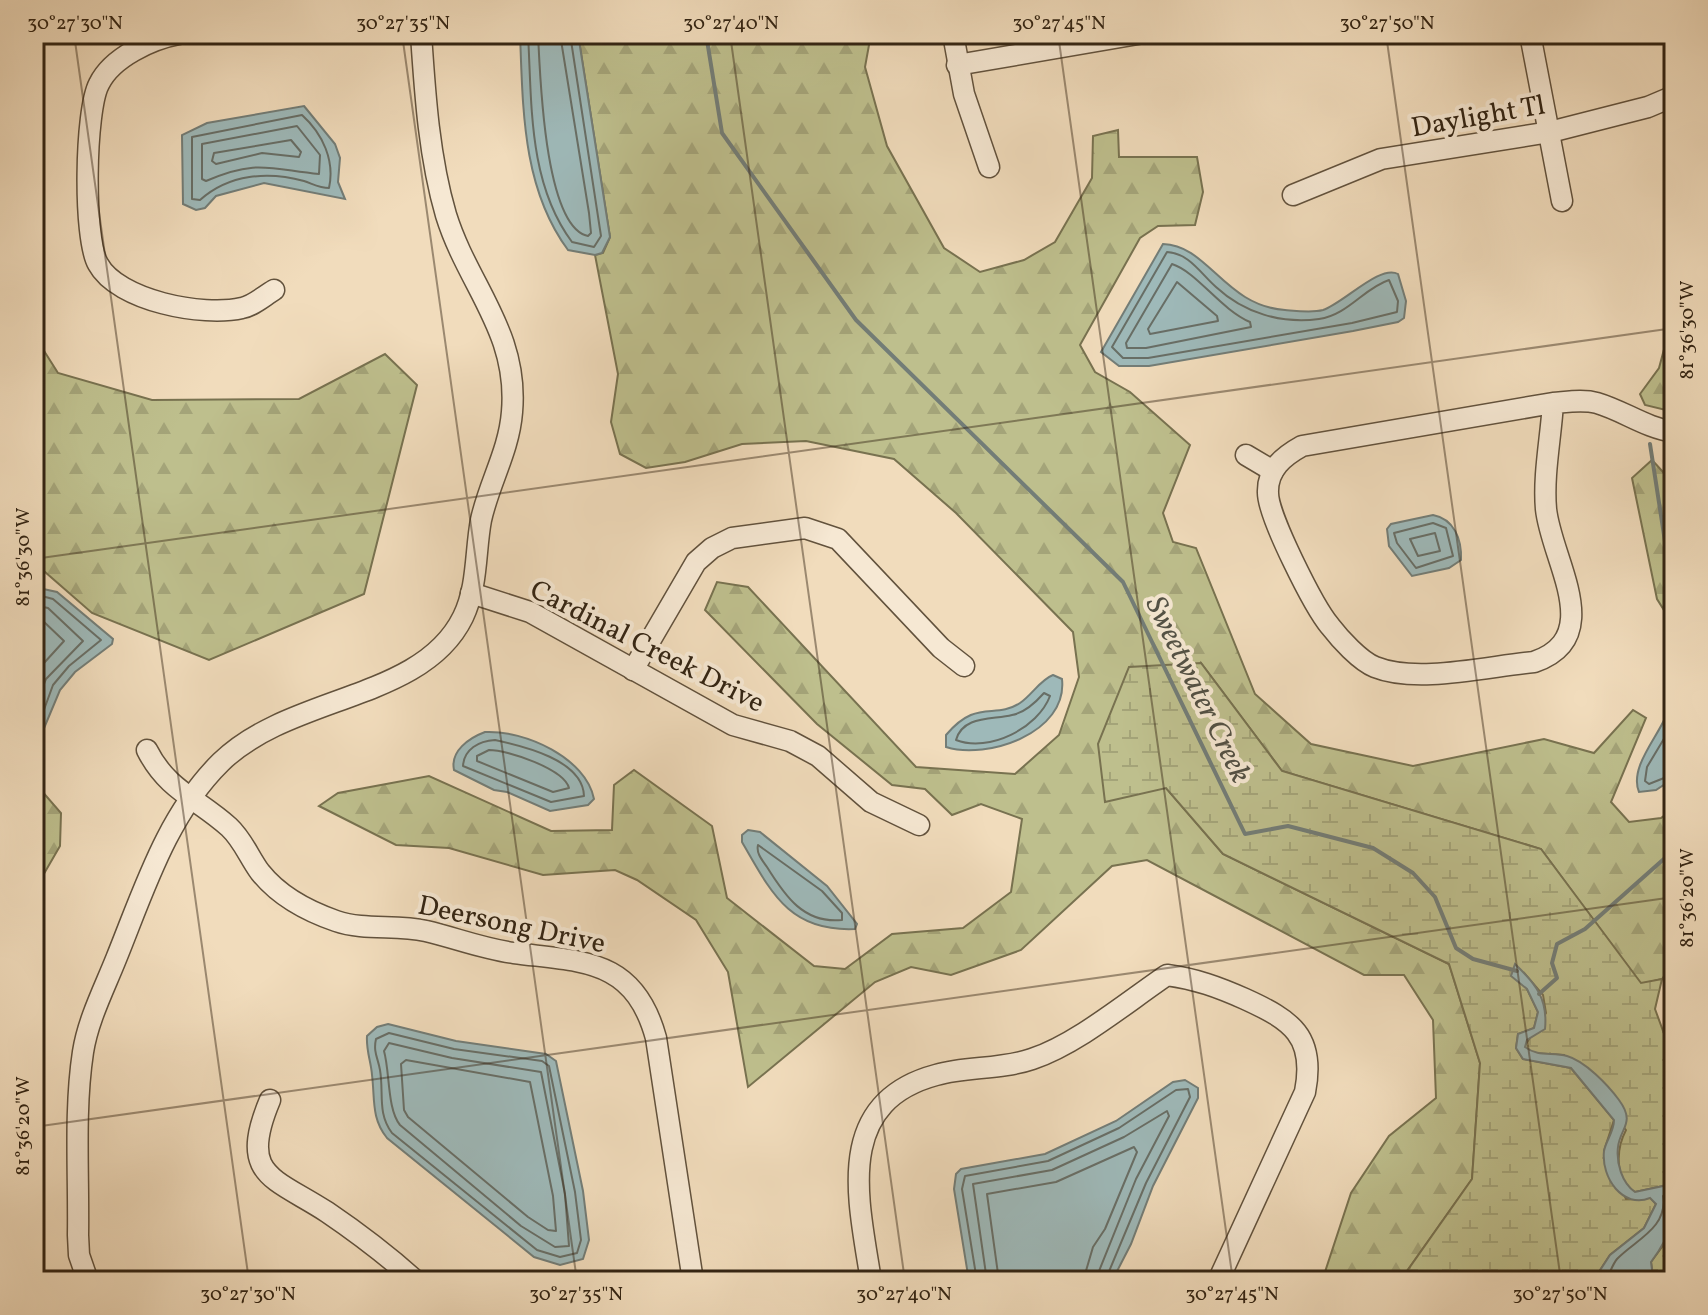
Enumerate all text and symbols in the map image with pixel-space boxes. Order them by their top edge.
text: 30°27'30"N [27,10,123,38]
text: 30°27'35"N [356,10,450,38]
text: 30°27'40"N [683,10,779,38]
text: 30°27'45"N [1012,10,1106,38]
text: 30°27'50"N [1339,10,1435,38]
street label: Daylight Tl [1408,87,1548,148]
text: 81°36'30"W [1674,280,1702,380]
text: 81°36'30"W [10,507,38,607]
street label: Cardinal Creek Drive [523,571,771,723]
water label: Sweetwater Creek [1134,589,1261,790]
text: 81°36'20"W [1674,848,1702,948]
street label: Deersong Drive [414,887,609,964]
text: 81°36'20"W [10,1076,38,1176]
text: 30°27'30"N [200,1281,296,1309]
text: 30°27'35"N [529,1281,623,1309]
text: 30°27'40"N [856,1281,952,1309]
text: 30°27'45"N [1185,1281,1279,1309]
text: 30°27'50"N [1512,1281,1608,1309]

